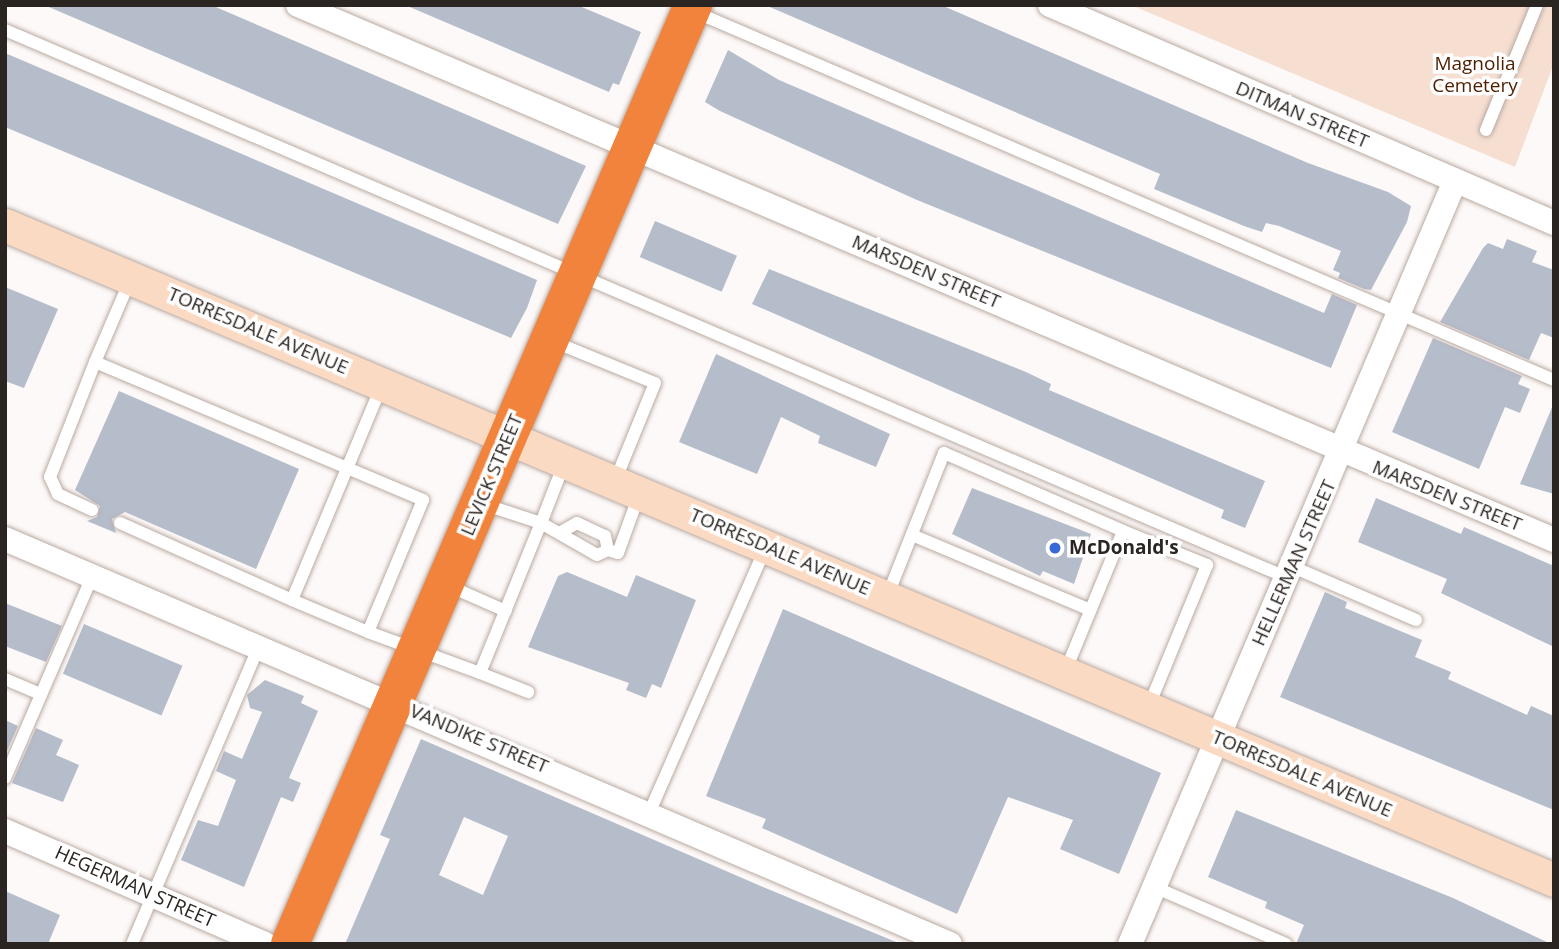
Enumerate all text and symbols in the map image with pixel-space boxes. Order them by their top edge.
park label: Magnolia Cemetery [1432,53,1518,97]
street label: DITMAN STREET [1232,77,1372,153]
street label: MARSDEN STREET [848,230,1004,314]
street label: TORRESDALE AVENUE [164,283,352,379]
street label: LEVICK STREET [456,411,528,539]
street label: MARSDEN STREET [1369,456,1525,536]
street label: HELLERMAN STREET [1247,477,1341,649]
street label: TORRESDALE AVENUE [686,504,874,600]
place label: McDonald's [1069,537,1179,559]
marker: McDonald's [1047,540,1063,556]
street label: VANDIKE STREET [406,700,552,778]
street label: TORRESDALE AVENUE [1208,726,1396,822]
street label: HEGERMAN STREET [51,841,219,933]

